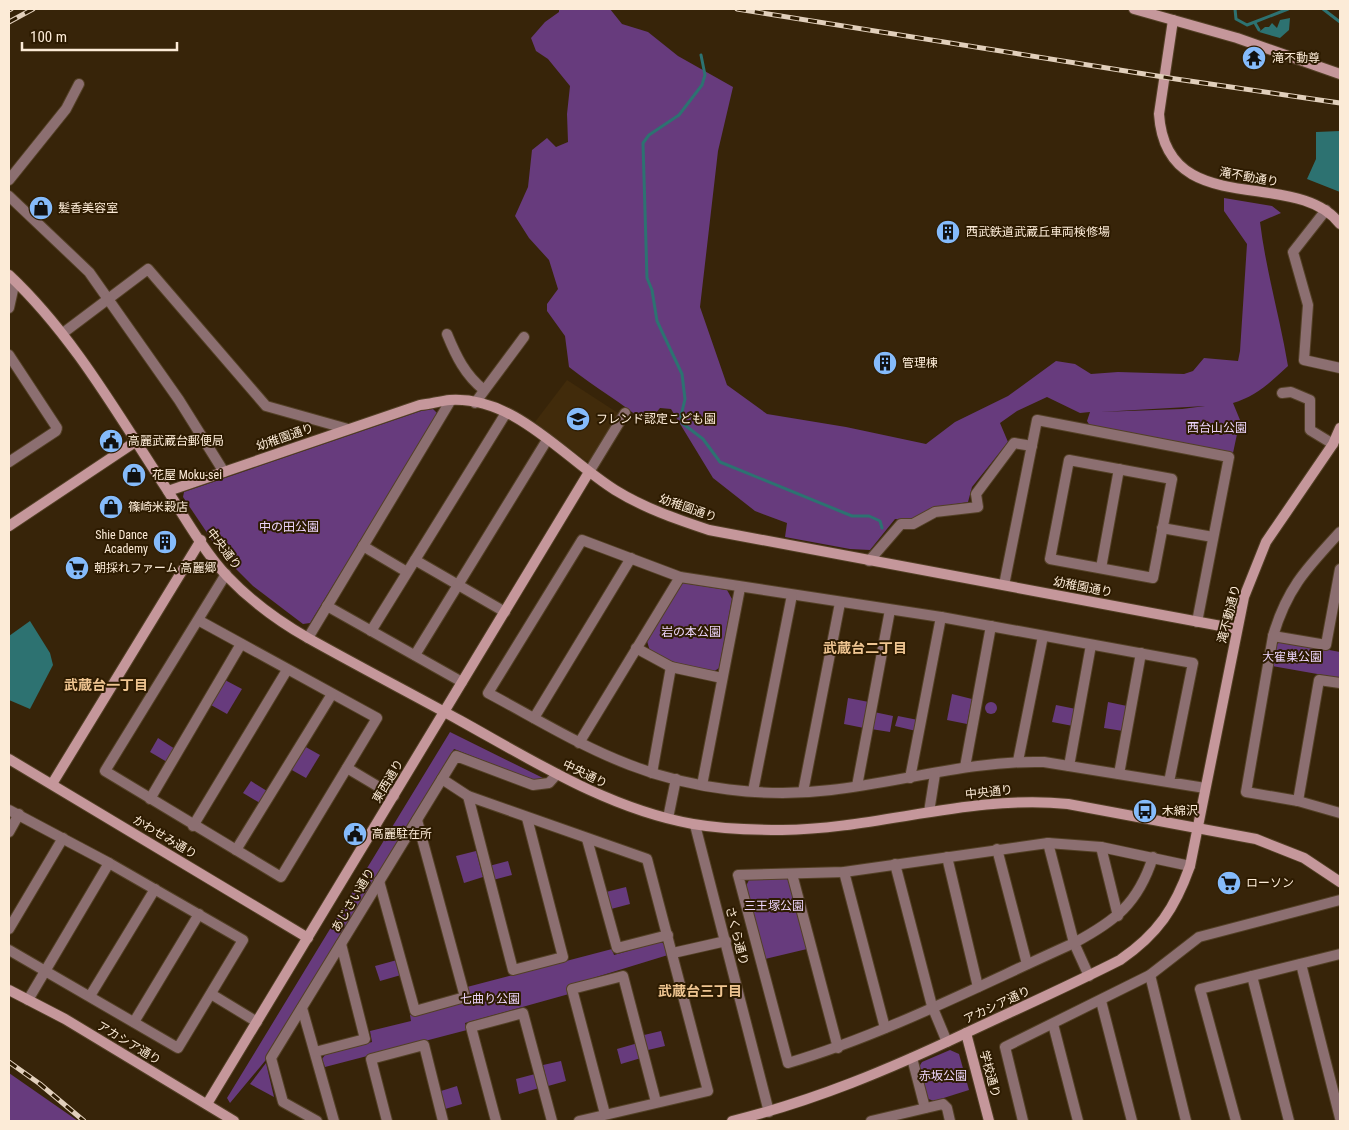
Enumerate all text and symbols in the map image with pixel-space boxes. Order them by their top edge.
scale bar [22,20,178,52]
text: 100 m [30,28,67,46]
temple icon: 滝不動尊 [1241,45,1267,71]
place label: 滝不動尊 [1272,51,1320,65]
street label: 滝不動通り [1218,165,1280,189]
shop icon: 髪香美容室 [28,195,54,221]
place label: 髪香美容室 [58,201,118,215]
building icon: 西武鉄道武蔵丘車両検修場 [935,219,961,245]
place label: 西武鉄道武蔵丘車両検修場 [966,225,1110,239]
building icon: 管理棟 [872,350,898,376]
place label: 管理棟 [902,356,938,370]
school or university icon: フレンド認定こども園 [565,406,591,432]
place label: フレンド認定こども園 [596,412,716,426]
street label: 幼稚園通り [254,421,316,453]
park label: 西台山公園 [1187,421,1247,435]
public building icon: 高麗武蔵台郵便局 [98,428,124,454]
place label: 高麗武蔵台郵便局 [128,434,224,448]
shop icon: 花屋 Moku-sei [121,462,147,488]
place label: 花屋 Moku-sei [152,468,222,482]
street label: 幼稚園通り [657,492,719,524]
shop icon: 篠崎米穀店 [98,494,124,520]
place label: 篠崎米穀店 [128,500,188,514]
park label: 中の田公園 [259,520,319,534]
street label: 中央通り [204,526,244,572]
place label: Shie Dance Academy [95,528,148,556]
building icon: Shie Dance Academy [152,529,178,555]
supermarket icon: 朝採れファーム 高麗郷 [64,555,90,581]
place label: 朝採れファーム 高麗郷 [94,561,216,575]
street label: 幼稚園通り [1052,574,1114,600]
street label: 滝不動通り [1215,583,1243,645]
park label: 岩の本公園 [661,625,721,639]
district label: 武蔵台二丁目 [823,640,907,656]
park label: 大寉巣公園 [1262,650,1322,664]
district label: 武蔵台一丁目 [64,677,148,693]
street label: 東西通り [370,757,406,805]
street label: 中央通り [560,757,610,791]
street label: 中央通り [964,783,1014,801]
bus stop icon: 木綿沢 [1132,798,1158,824]
place label: 木綿沢 [1162,804,1198,818]
street label: かわせみ通り [131,812,199,862]
public building icon: 高麗駐在所 [342,821,368,847]
place label: 高麗駐在所 [372,827,432,841]
street label: あじさい通り [328,866,378,934]
supermarket icon: ローソン [1216,870,1242,896]
place label: ローソン [1246,876,1294,890]
park label: 三王塚公園 [744,899,804,913]
street label: さくら通り [723,905,751,967]
district label: 武蔵台三丁目 [658,983,742,999]
street label: アカシア通り [961,983,1033,1027]
park label: 七曲り公園 [460,992,520,1006]
street label: アカシア通り [95,1018,163,1068]
street label: 学校通り [977,1049,1003,1099]
park label: 赤坂公園 [919,1069,967,1083]

